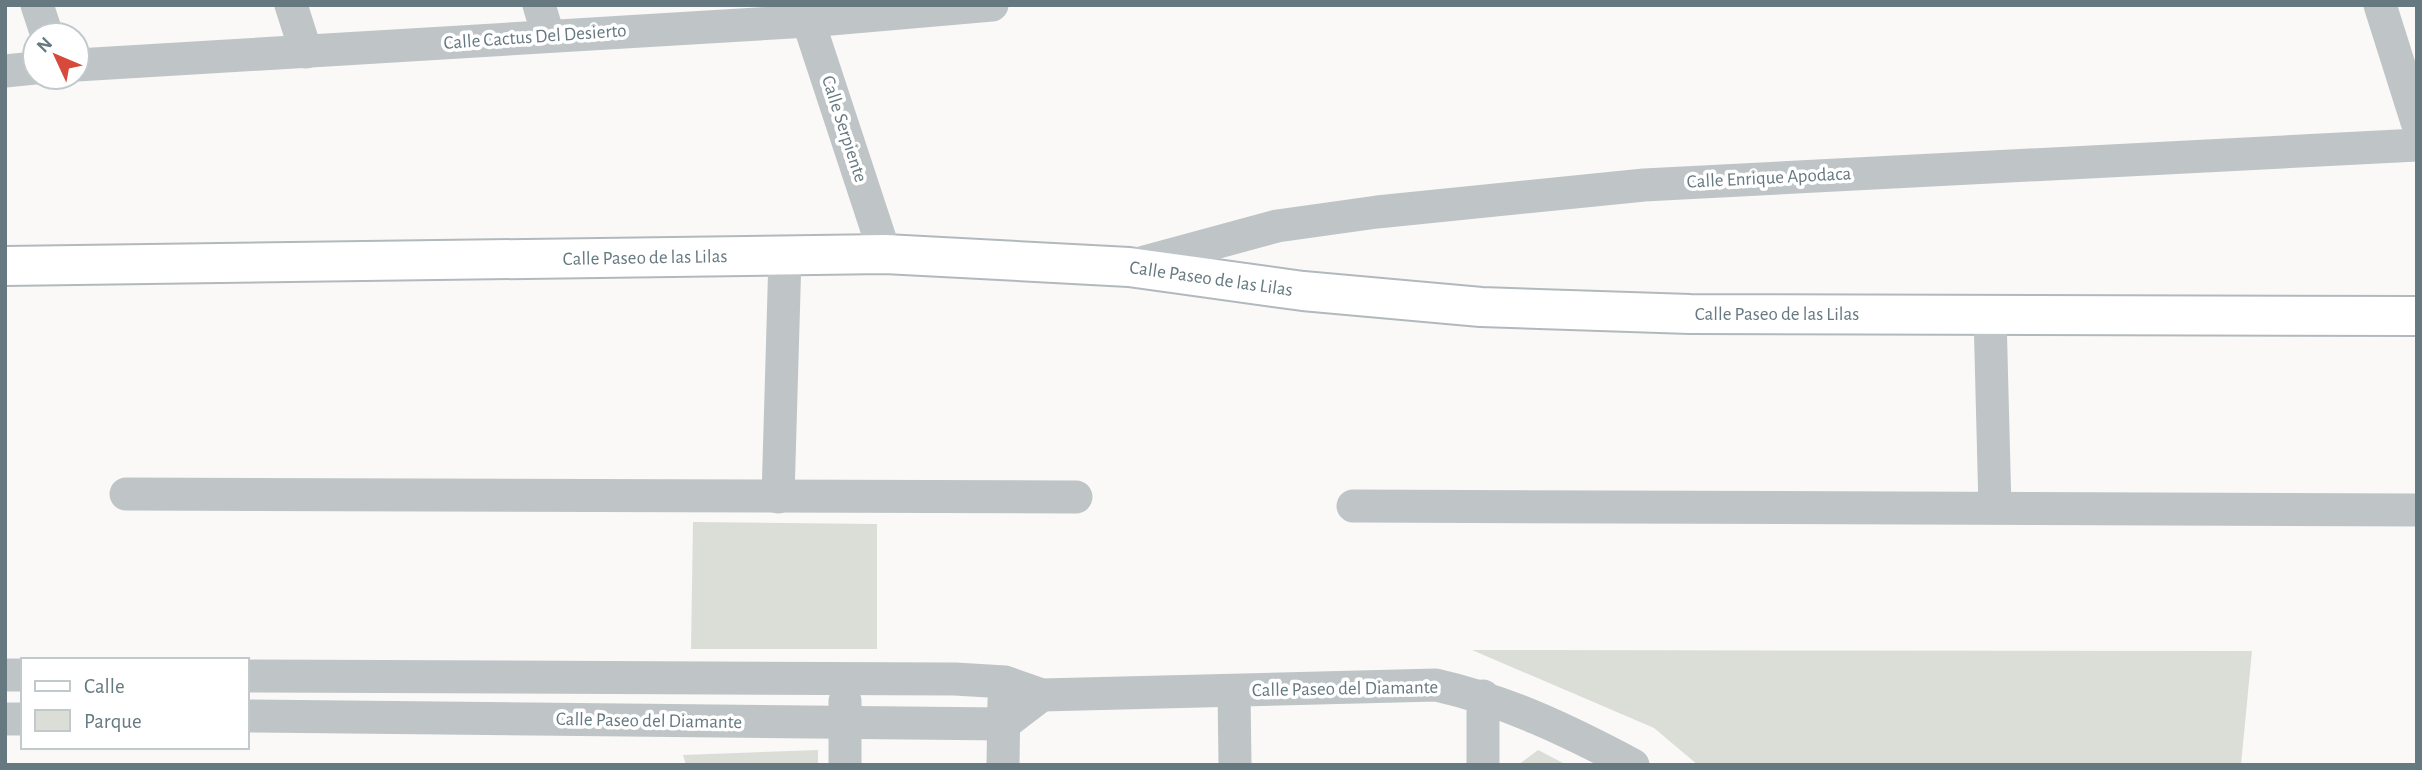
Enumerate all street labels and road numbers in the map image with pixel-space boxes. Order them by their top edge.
street label: Calle Cactus Del Desierto [443,21,627,53]
street label: Calle Serpiente [818,73,870,185]
street label: Calle Enrique Apodaca [1686,164,1852,192]
street label: Calle Paseo de las Lilas [562,247,728,269]
street label: Calle Paseo de las Lilas [1128,258,1294,300]
street label: Calle Paseo de las Lilas [1695,305,1859,324]
street label: Calle Paseo del Diamante [1252,678,1438,700]
street label: Calle Paseo del Diamante [556,710,742,732]

